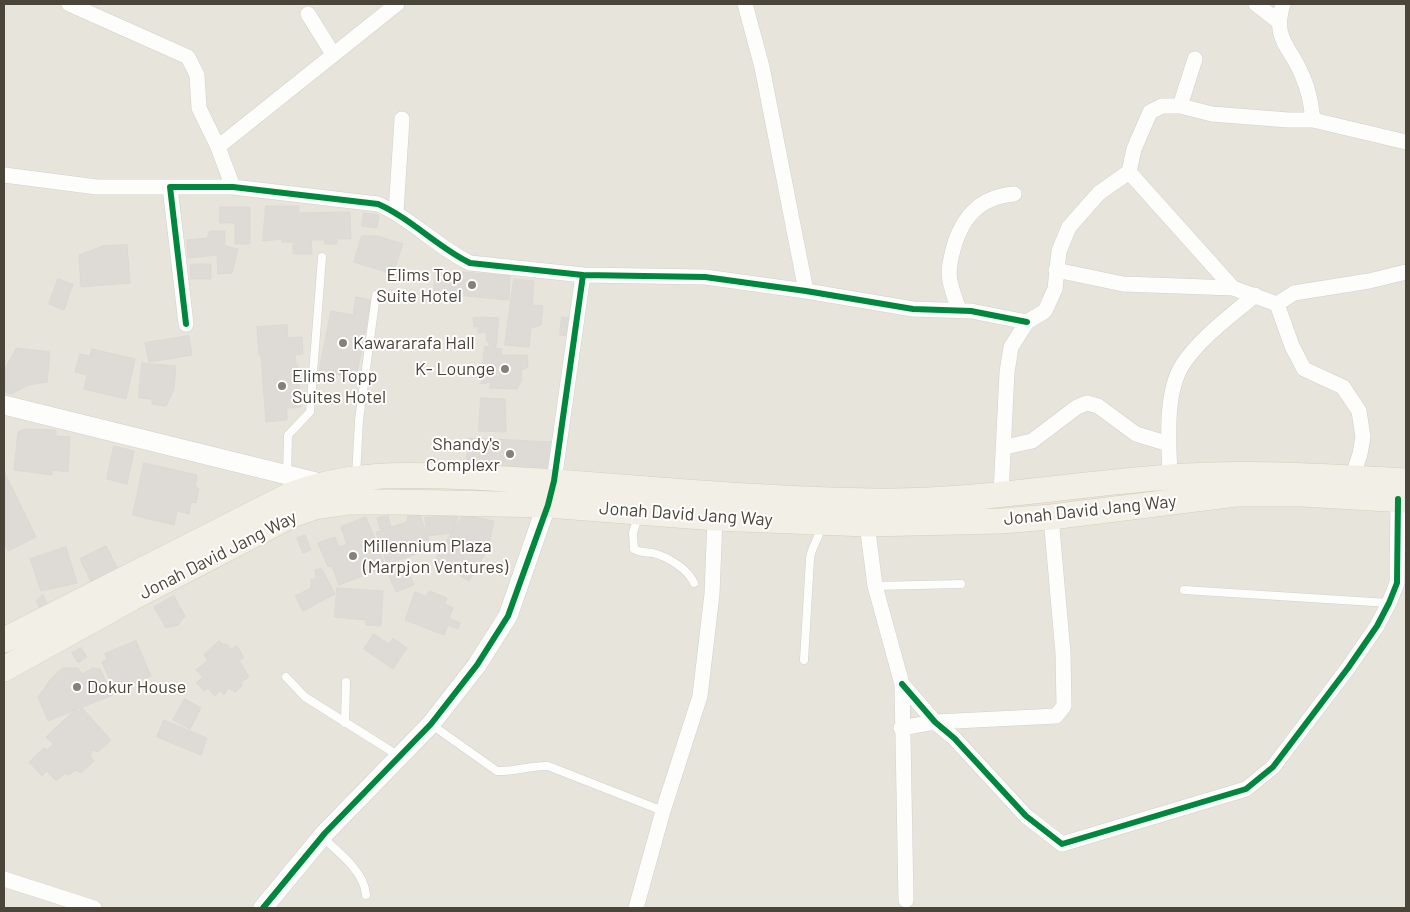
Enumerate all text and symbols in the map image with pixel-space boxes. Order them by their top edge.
place label: Elims Top Suite Hotel [376,264,462,306]
marker: Elims Top Suite Hotel [466,279,478,291]
place label: Kawararafa Hall [353,332,475,354]
marker: Kawararafa Hall [337,337,349,349]
place label: K- Lounge [415,358,495,380]
marker: K- Lounge [499,363,511,375]
place label: Elims Topp Suites Hotel [292,365,386,408]
marker: Elims Topp Suites Hotel [276,380,288,392]
place label: Shandy's Complexr [426,433,500,476]
marker: Shandy's Complexr [504,448,516,460]
street label: Jonah David Jang Way [1002,490,1178,530]
street label: Jonah David Jang Way [599,497,773,531]
street label: Jonah David Jang Way [136,506,300,604]
place label: Millennium Plaza (Marpjon Ventures) [363,535,508,578]
marker: Millennium Plaza (Marpjon Ventures) [347,550,359,562]
place label: Dokur House [87,676,186,698]
marker: Dokur House [71,681,83,693]

